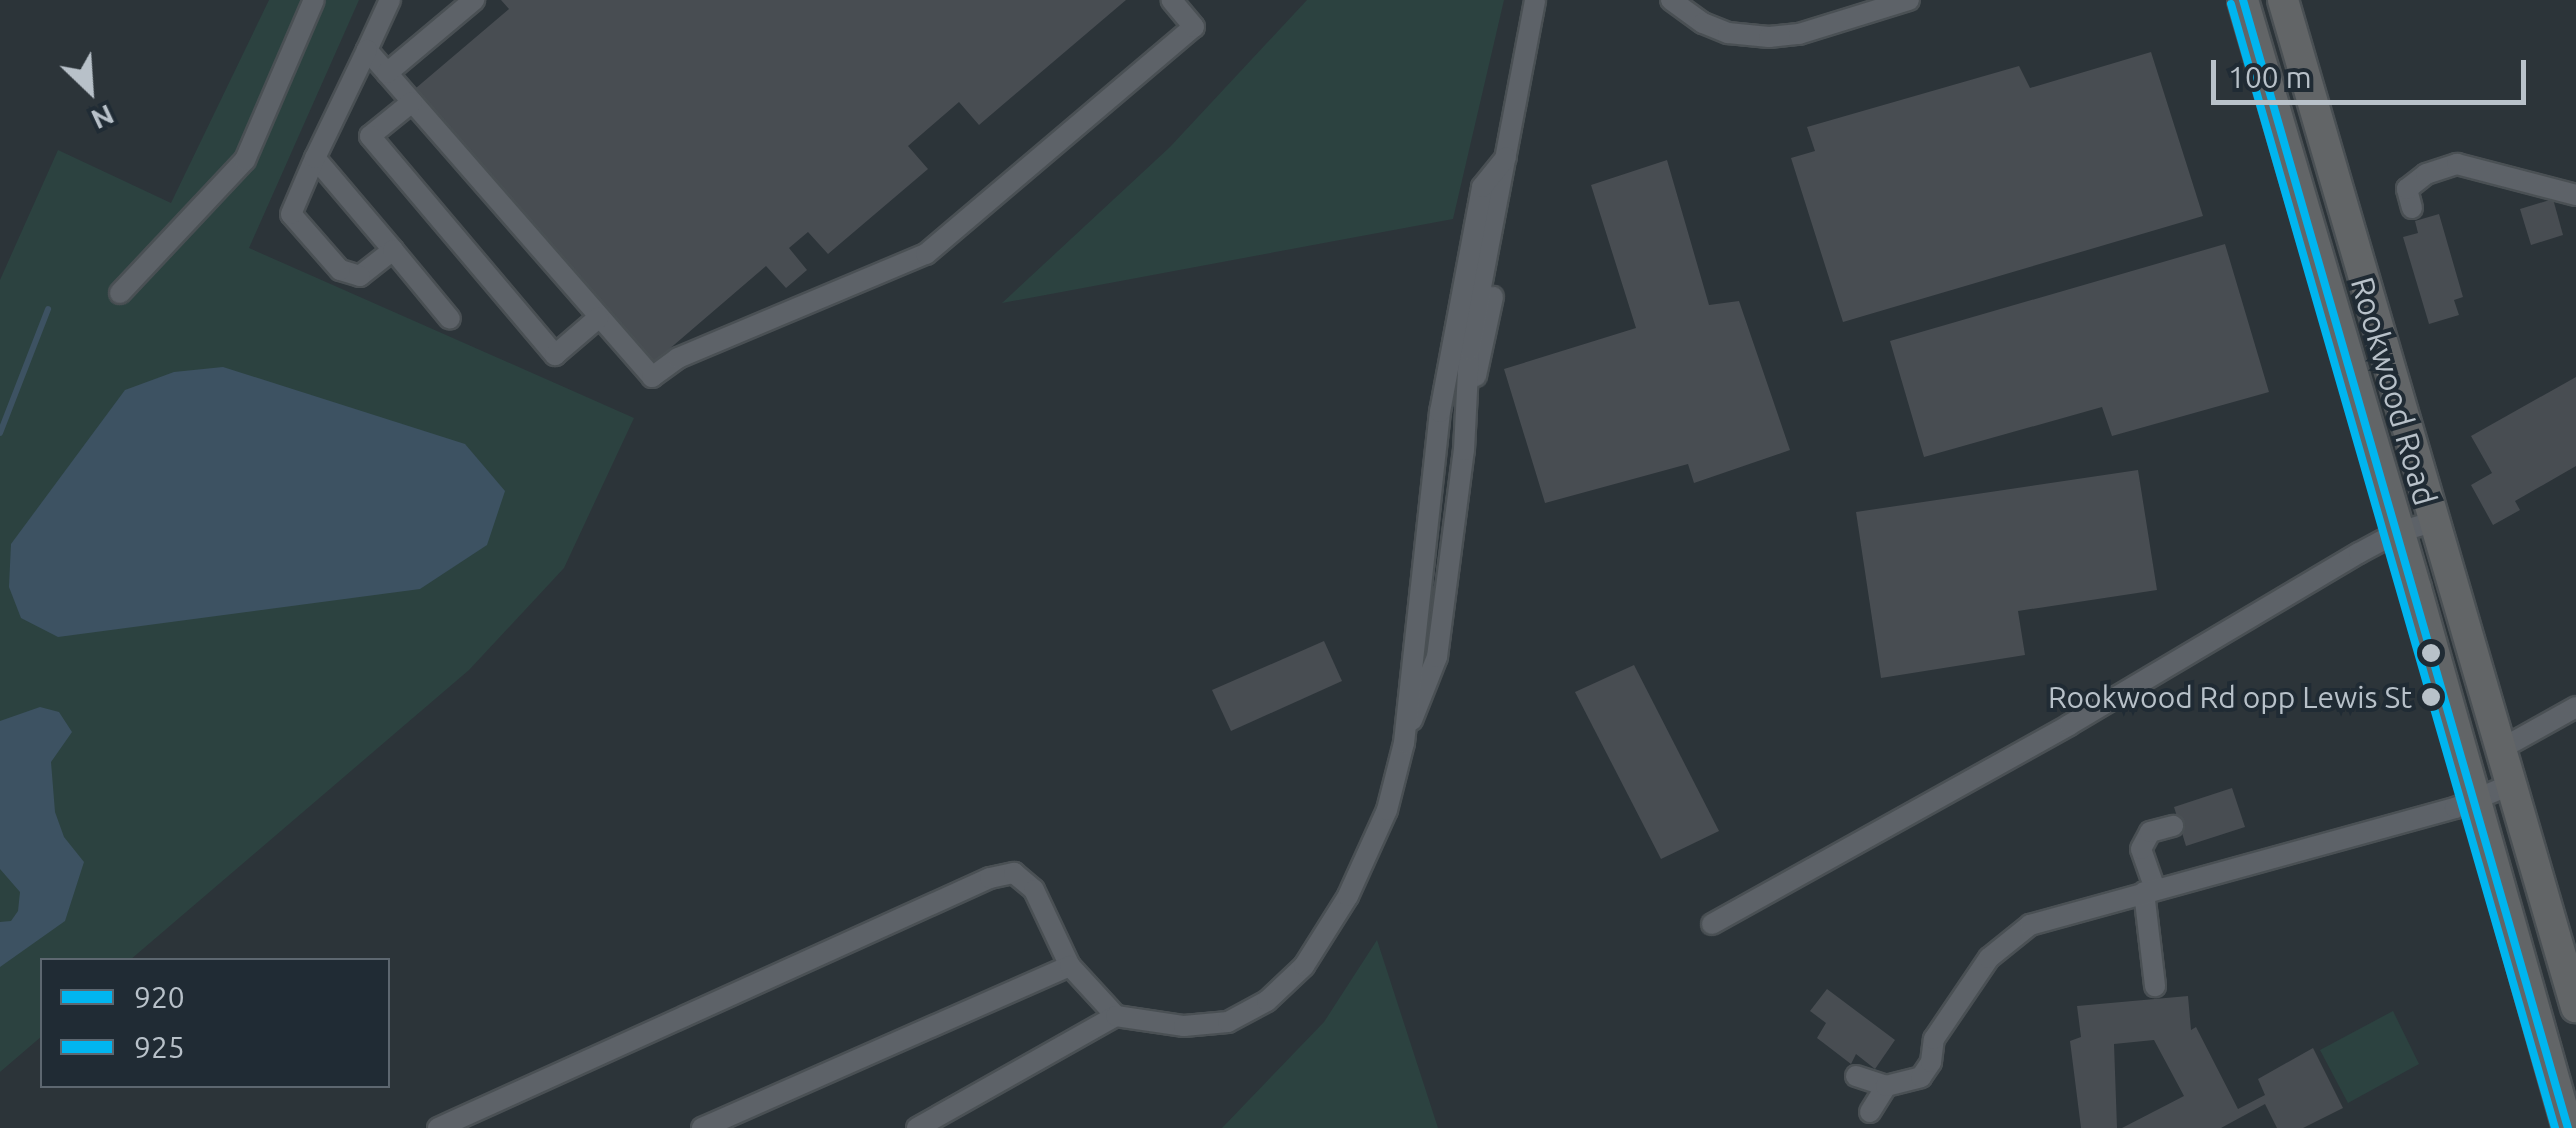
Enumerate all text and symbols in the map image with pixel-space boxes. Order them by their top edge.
north arrow [40,40,140,140]
scale bar [2216,40,2531,102]
text: 100 m [2228,60,2312,94]
text: N [87,99,119,136]
street label: Rookwood Road [2343,272,2445,510]
unlabelled marker [2421,643,2441,663]
place label: Rookwood Rd opp Lewis St [2048,679,2412,715]
marker: Rookwood Rd opp Lewis St [2421,687,2441,707]
legend [40,958,390,1088]
text: 920 [134,980,185,1014]
text: 925 [134,1030,185,1064]

